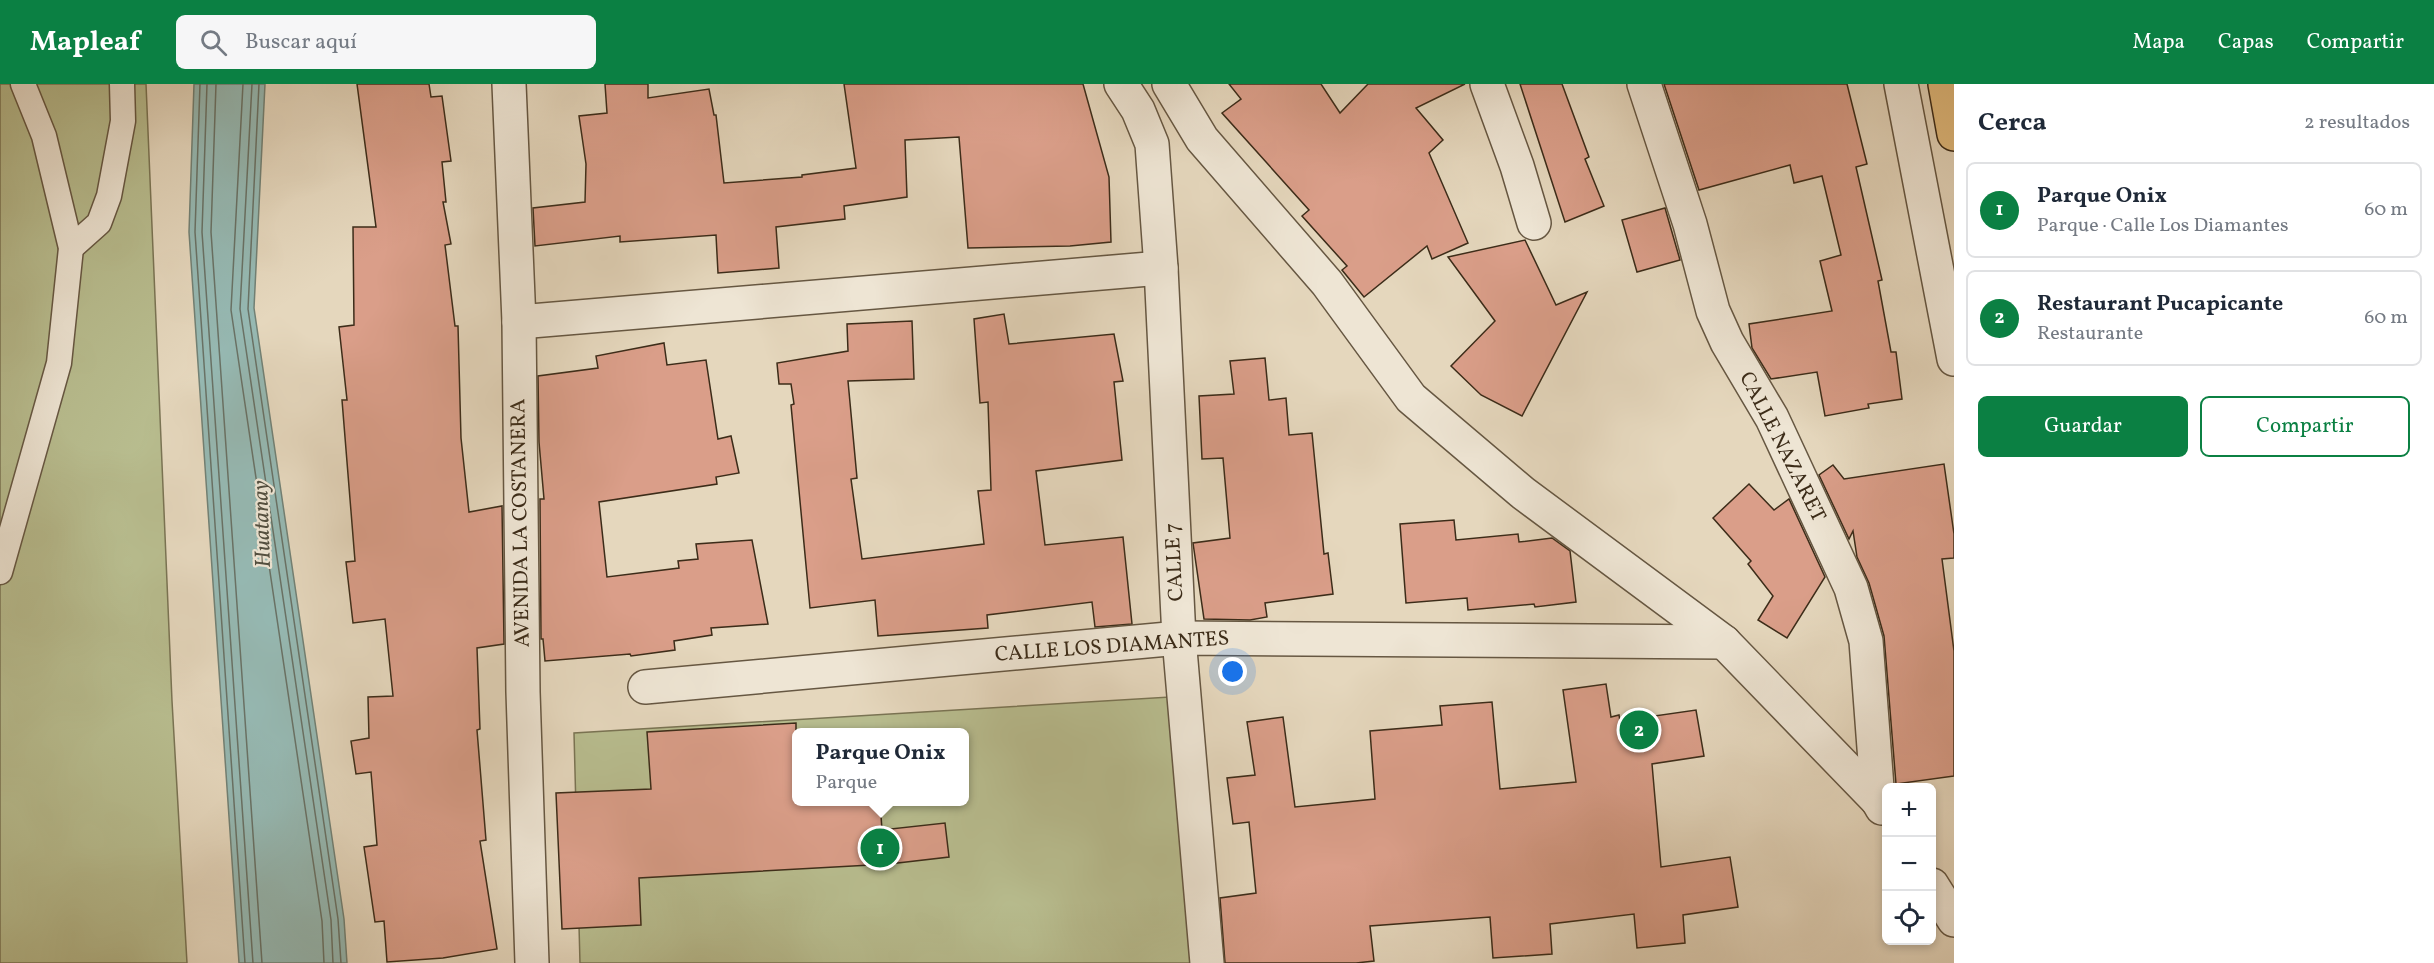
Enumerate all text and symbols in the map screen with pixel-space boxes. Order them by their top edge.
search box [176,15,596,69]
text: Mapleaf [30,23,140,62]
icon: search [197,26,230,59]
text: Buscar aquí [245,27,357,58]
text: Mapa [2133,28,2185,57]
text: Capas [2218,28,2274,57]
text: Compartir [2307,28,2404,57]
text: Cerca [1978,105,2047,141]
text: 2 resultados [2304,109,2410,137]
text: Parque Onix [2037,181,2167,212]
text: 1 [1995,196,2004,224]
text: 60 m [2364,196,2408,224]
text: Parque · Calle Los Diamantes [2037,212,2288,240]
text: Restaurant Pucapicante [2037,289,2283,320]
text: 2 [1994,304,2005,332]
text: 60 m [2364,304,2408,332]
text: Restaurante [2037,320,2143,348]
street label: CALLE NAZARET [1732,367,1832,527]
button: Guardar [1978,396,2188,457]
button: Compartir [2200,396,2410,457]
street label: AVENIDA LA COSTANERA [504,398,538,648]
water label: Huatanay [246,480,280,568]
street label: CALLE 7 [1158,522,1192,602]
street label: CALLE LOS DIAMANTES [994,624,1230,670]
your location [1218,657,1247,686]
pin: 2 [1620,708,1658,752]
popup [792,728,969,806]
text: Parque Onix [816,738,945,769]
text: Parque [816,769,877,797]
map controls [1882,783,1936,945]
button: + [1882,783,1936,837]
pin: 1 [860,826,900,870]
button: − [1882,837,1936,891]
button: locate [1882,891,1936,945]

